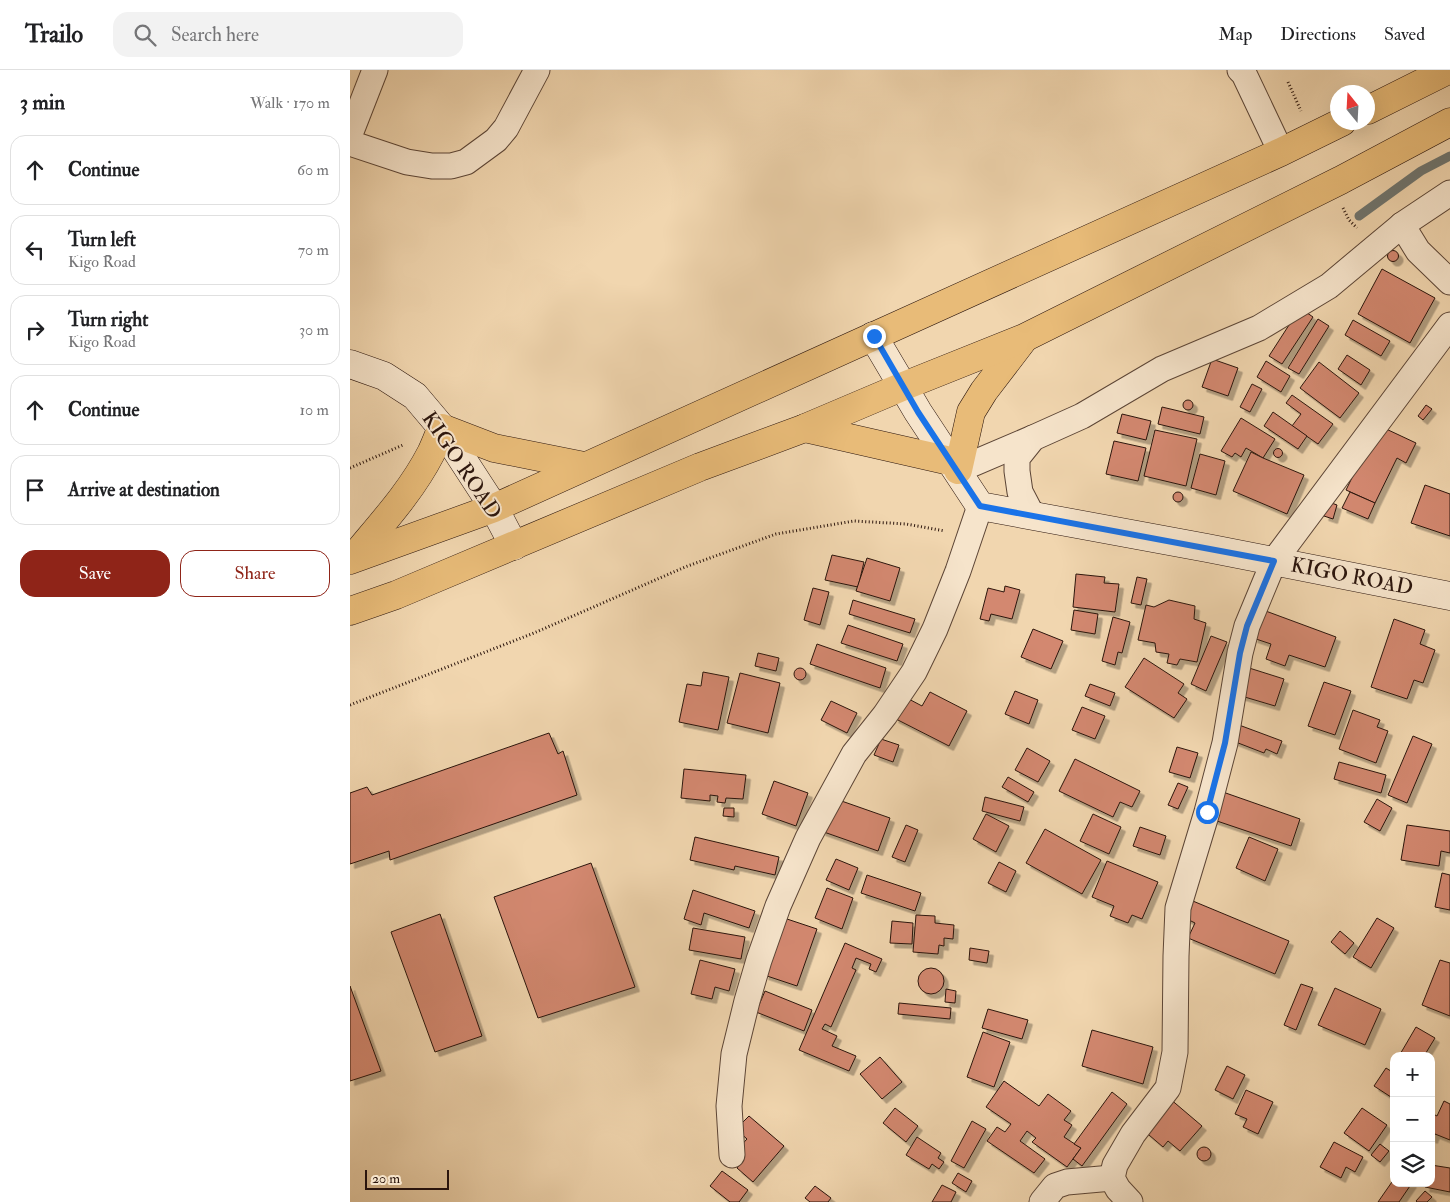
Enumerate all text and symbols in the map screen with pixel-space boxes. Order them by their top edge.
search box [113,12,463,57]
text: Trailo [25,19,83,50]
icon: search [131,21,159,49]
text: Search here [171,23,259,47]
text: Map [1219,23,1252,46]
text: Directions [1280,23,1356,46]
text: Saved [1384,23,1425,46]
north arrow [1330,85,1375,130]
text: 3 min [20,89,65,116]
text: Walk · 170 m [250,93,330,113]
icon: ahead [21,156,49,184]
text: Continue [68,158,139,182]
text: 60 m [297,160,329,180]
text: Turn left [68,228,136,252]
icon: left [21,236,49,264]
text: 70 m [298,240,329,260]
text: Kigo Road [68,252,136,272]
text: Turn right [68,308,148,332]
icon: right [21,316,49,344]
text: 30 m [299,320,329,340]
route end [863,325,886,348]
text: Kigo Road [68,332,136,352]
icon: ahead [21,396,49,424]
text: Continue [68,398,139,422]
text: 10 m [299,400,329,420]
street label: KIGO ROAD [416,406,507,524]
icon: arrive [21,476,49,504]
text: Arrive at destination [68,478,220,502]
button: Save [20,550,170,597]
button: Share [180,550,330,597]
street label: KIGO ROAD [1288,551,1415,602]
route start [1196,801,1219,824]
map controls [1390,1052,1435,1187]
button: + [1390,1052,1435,1097]
button: − [1390,1097,1435,1142]
button: layers [1390,1142,1435,1187]
scale bar [365,1167,449,1190]
text: 20 m [372,1170,400,1187]

